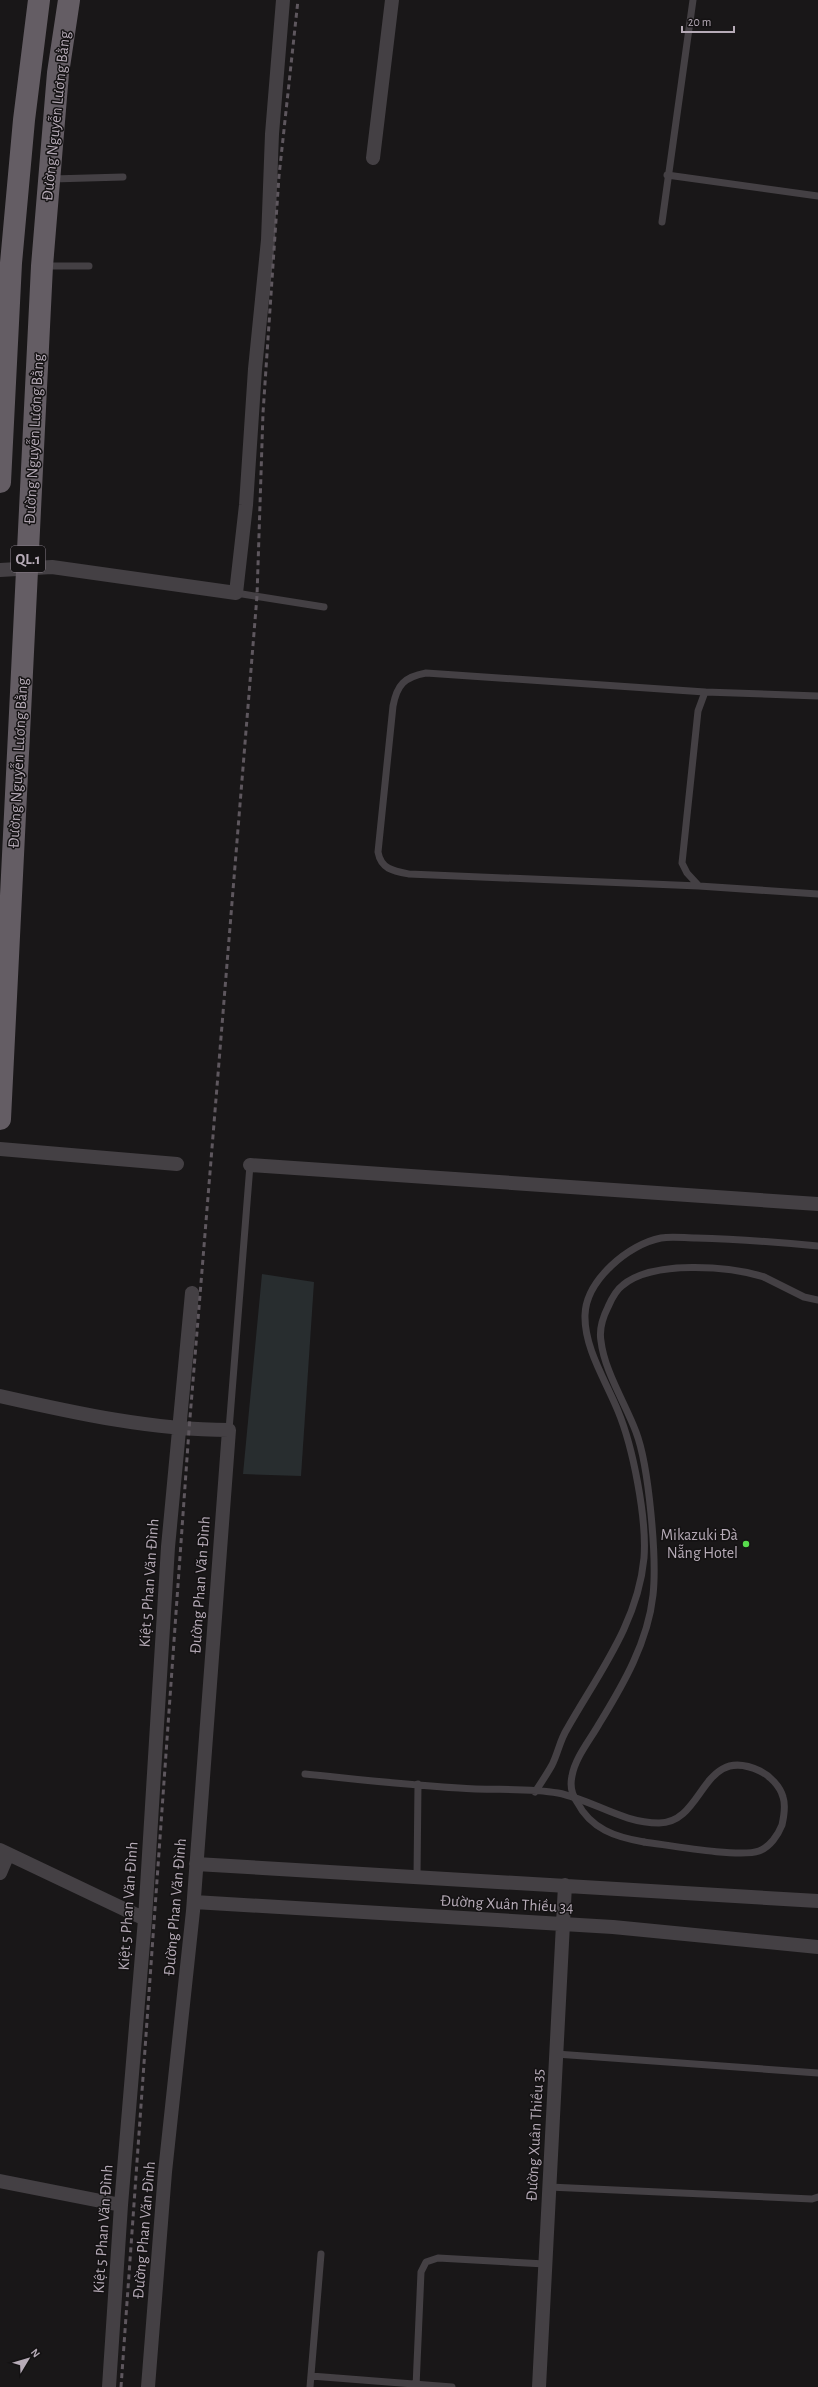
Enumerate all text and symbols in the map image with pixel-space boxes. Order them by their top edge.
scale bar [682,8,734,34]
text: 20 m [688,16,711,28]
street label: Đường Nguyễn Lương Bằng [37,30,74,202]
street label: Đường Nguyễn Lương Bằng [20,353,47,525]
road number: QL.1 [11,546,45,572]
street label: Đường Nguyễn Lương Bằng [4,677,31,849]
street label: Đường Phan Văn Đình [187,1516,213,1654]
street label: Kiệt 5 Phan Văn Đình [137,1518,161,1648]
place label: Mikazuki Đà Nẵng Hotel [660,1527,738,1561]
marker: Mikazuki Đà Nẵng Hotel [741,1539,751,1549]
street label: Đường Phan Văn Đình [161,1838,189,1976]
street label: Kiệt 5 Phan Văn Đình [116,1841,140,1971]
street label: Đường Xuân Thiều 34 [440,1893,574,1916]
street label: Đường Xuân Thiều 35 [524,2068,546,2202]
street label: Đường Phan Văn Đình [130,2161,158,2299]
street label: Kiệt 5 Phan Văn Đình [91,2164,115,2294]
north arrow [8,2339,48,2379]
text: N [29,2347,42,2360]

